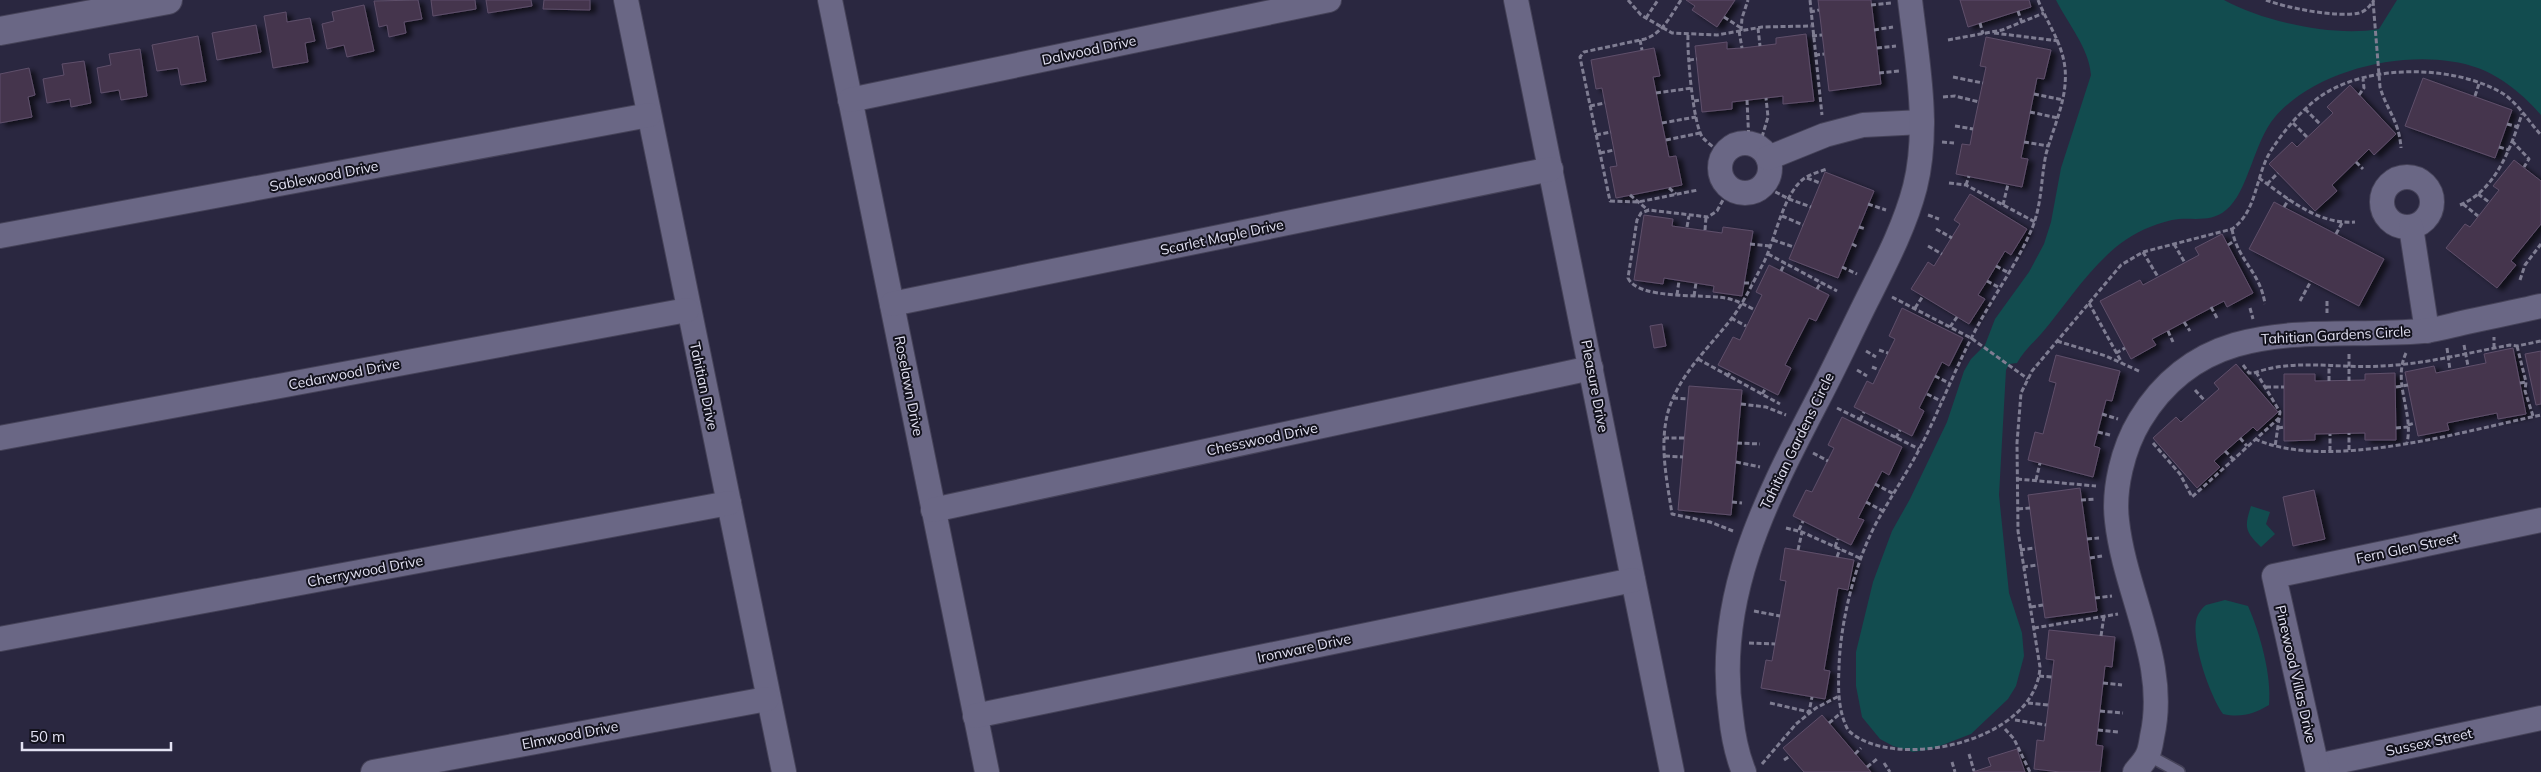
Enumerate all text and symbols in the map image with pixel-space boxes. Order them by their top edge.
street label: Dalwood Drive [1040,31,1138,69]
street label: Sablewood Drive [268,157,380,195]
street label: Scarlet Maple Drive [1159,215,1285,259]
street label: Tahitian Gardens Circle [2261,322,2411,348]
street label: Roselawn Drive [890,334,928,438]
street label: Pleasure Drive [1577,338,1613,434]
street label: Tahitian Drive [686,340,722,432]
street label: Cedarwood Drive [287,354,401,394]
street label: Tahitian Gardens Circle [1756,370,1838,512]
street label: Chesswood Drive [1205,418,1319,460]
street label: Fern Glen Street [2354,528,2460,568]
street label: Cherrywood Drive [306,551,424,591]
street label: Pinewood Villas Drive [2271,603,2321,745]
street label: Ironware Drive [1256,629,1352,667]
street label: Elmwood Drive [520,717,620,753]
scale bar [22,720,171,752]
street label: Sussex Street [2384,724,2474,760]
text: 50 m [30,727,65,746]

